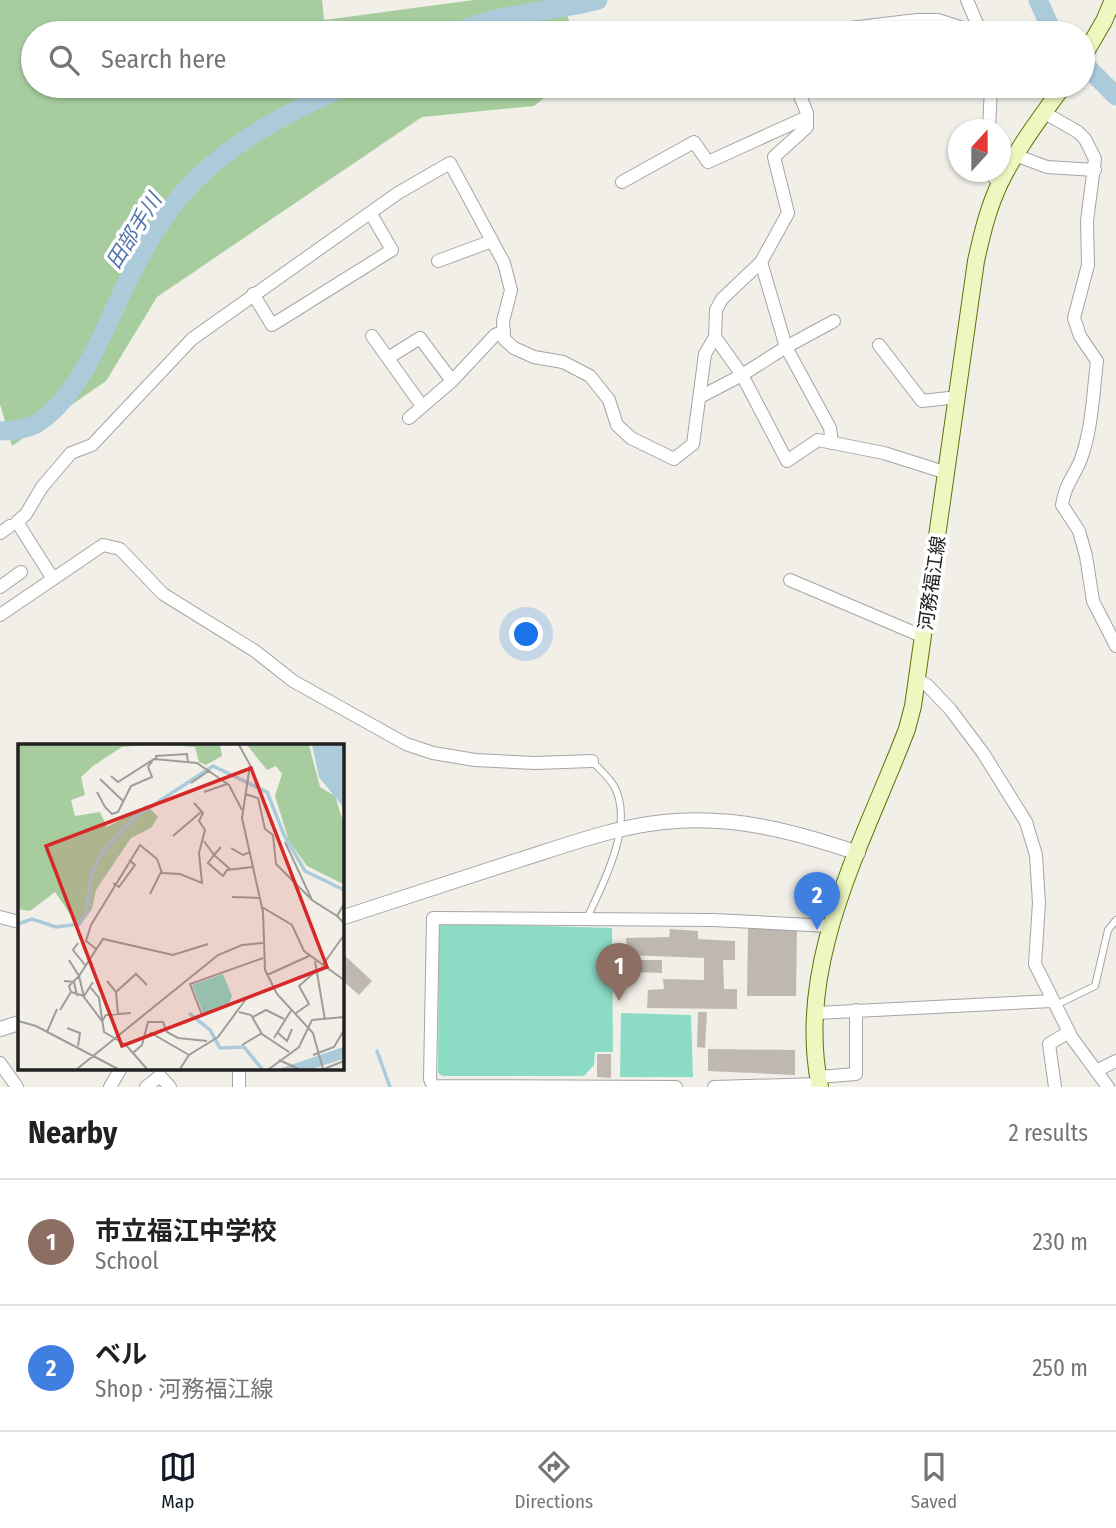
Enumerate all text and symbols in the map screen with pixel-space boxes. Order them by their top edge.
search box [21,21,1095,98]
icon: search [45,41,83,79]
text: Search here [101,44,226,75]
north arrow [948,119,1011,182]
water label: 田部手川 [101,187,168,274]
street label: 河務福江線 [914,534,950,632]
your location [509,617,543,651]
inset map [18,744,343,1070]
pin: 2 [794,872,840,930]
pin: 1 [596,943,642,1001]
text: Nearby [28,1115,117,1151]
text: 2 results [1008,1119,1088,1147]
text: 市立福江中学校 [95,1216,277,1247]
text: 1 [46,1228,56,1256]
text: 230 m [1032,1228,1088,1256]
text: School [95,1247,159,1275]
text: ベル [95,1339,147,1370]
text: 2 [46,1354,56,1382]
text: 250 m [1032,1354,1088,1382]
text: Shop · 河務福江線 [95,1375,274,1403]
tab: Map [159,1448,197,1513]
tab: Directions [515,1448,593,1513]
tab: Saved [911,1448,957,1513]

